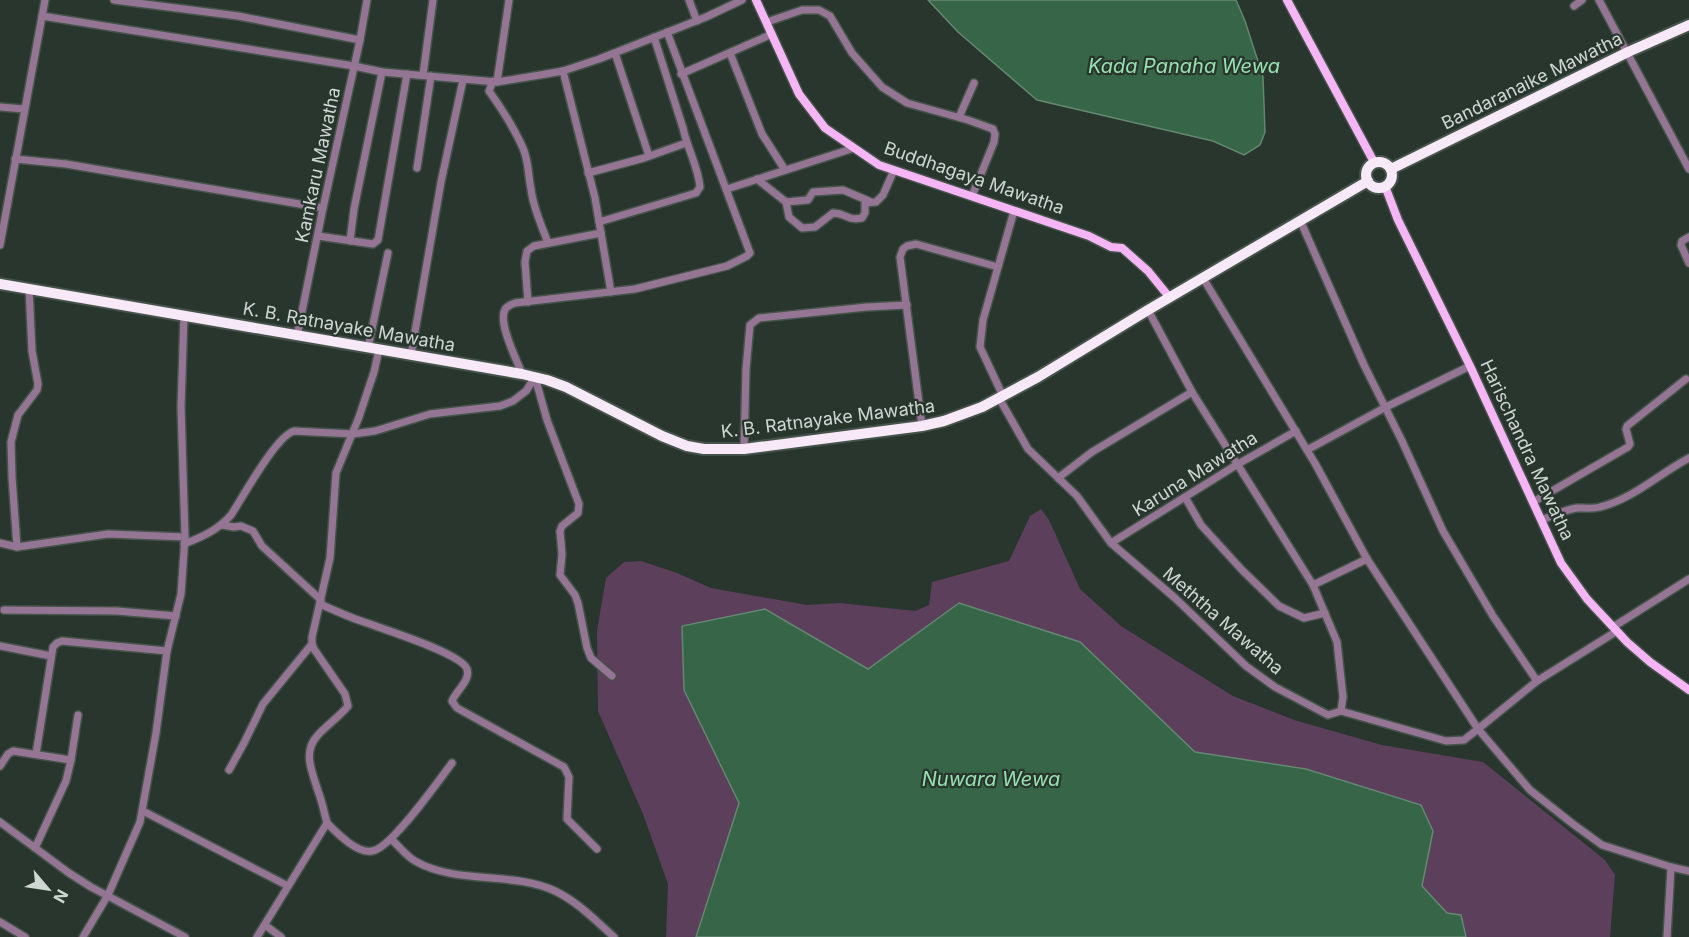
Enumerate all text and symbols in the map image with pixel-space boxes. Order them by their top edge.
street label: Bandaranaike Mawatha [1438,28,1626,133]
water label: Kada Panaha Wewa [1088,54,1280,78]
street label: Kamkaru Mawatha [291,85,344,244]
street label: Buddhagaya Mawatha [881,137,1067,218]
street label: K. B. Ratnayake Mawatha [241,297,457,356]
street label: Harischandra Mawatha [1476,356,1579,543]
street label: K. B. Ratnayake Mawatha [720,395,936,442]
street label: Karuna Mawatha [1128,427,1261,520]
street label: Meththa Mawatha [1159,563,1288,679]
water label: Nuwara Wewa [922,767,1060,791]
north arrow [18,859,78,919]
text: N [49,886,73,906]

